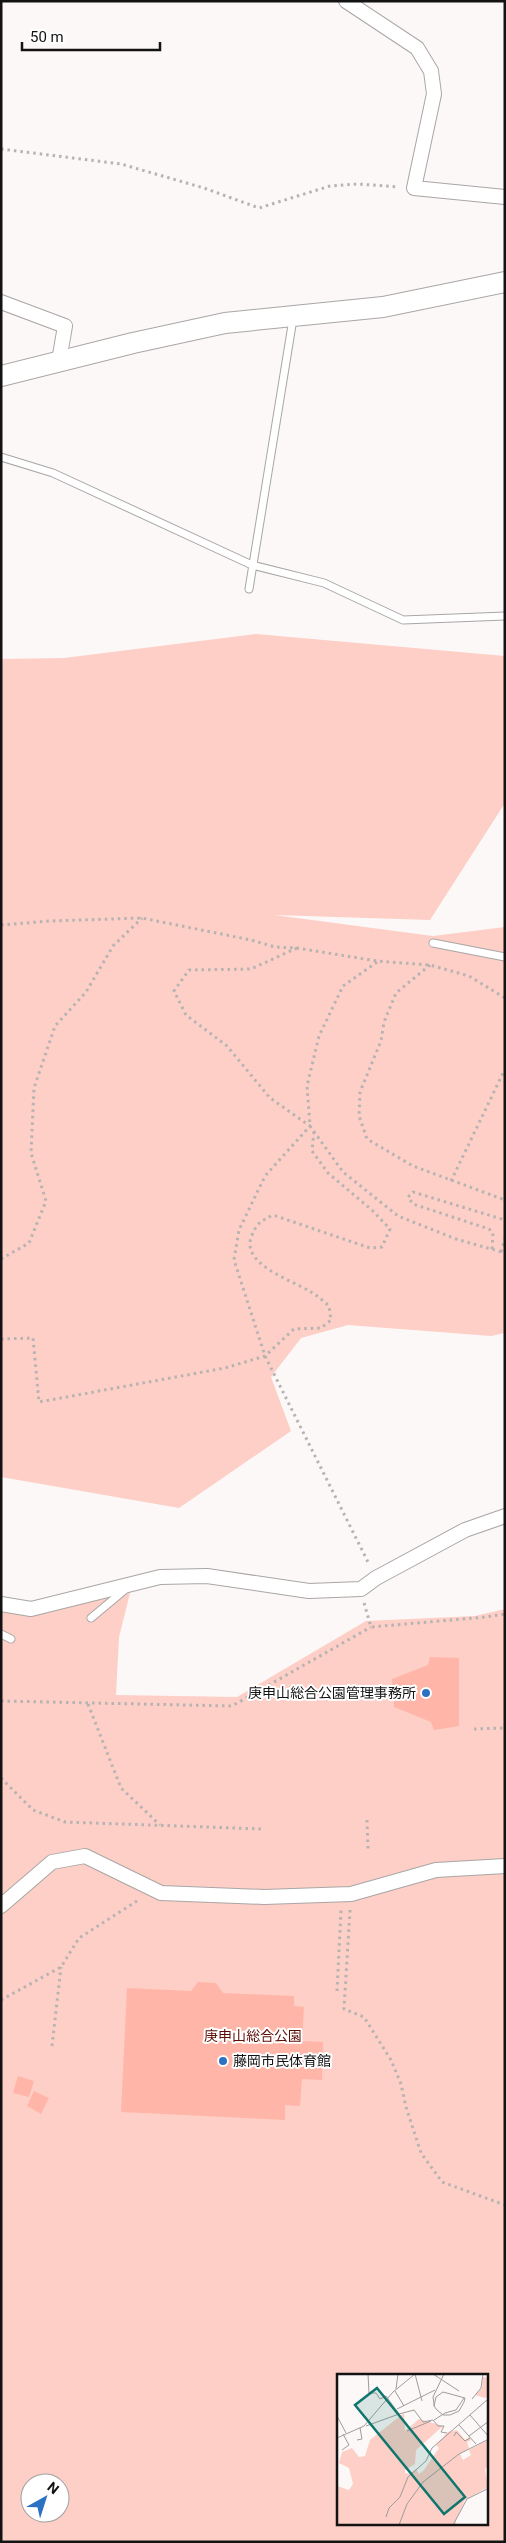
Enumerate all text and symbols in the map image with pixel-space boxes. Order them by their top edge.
scale bar [22,20,160,52]
text: 50 m [30,28,64,46]
place label: 庚申山総合公園管理事務所 [248,1685,416,1701]
marker: 庚申山総合公園管理事務所 [420,1687,432,1699]
park label: 庚申山総合公園 [204,2028,302,2044]
place label: 藤岡市民体育館 [233,2053,331,2069]
marker: 藤岡市民体育館 [217,2055,229,2067]
inset map [337,2374,488,2526]
north arrow [20,2473,70,2523]
text: N [44,2479,62,2497]

